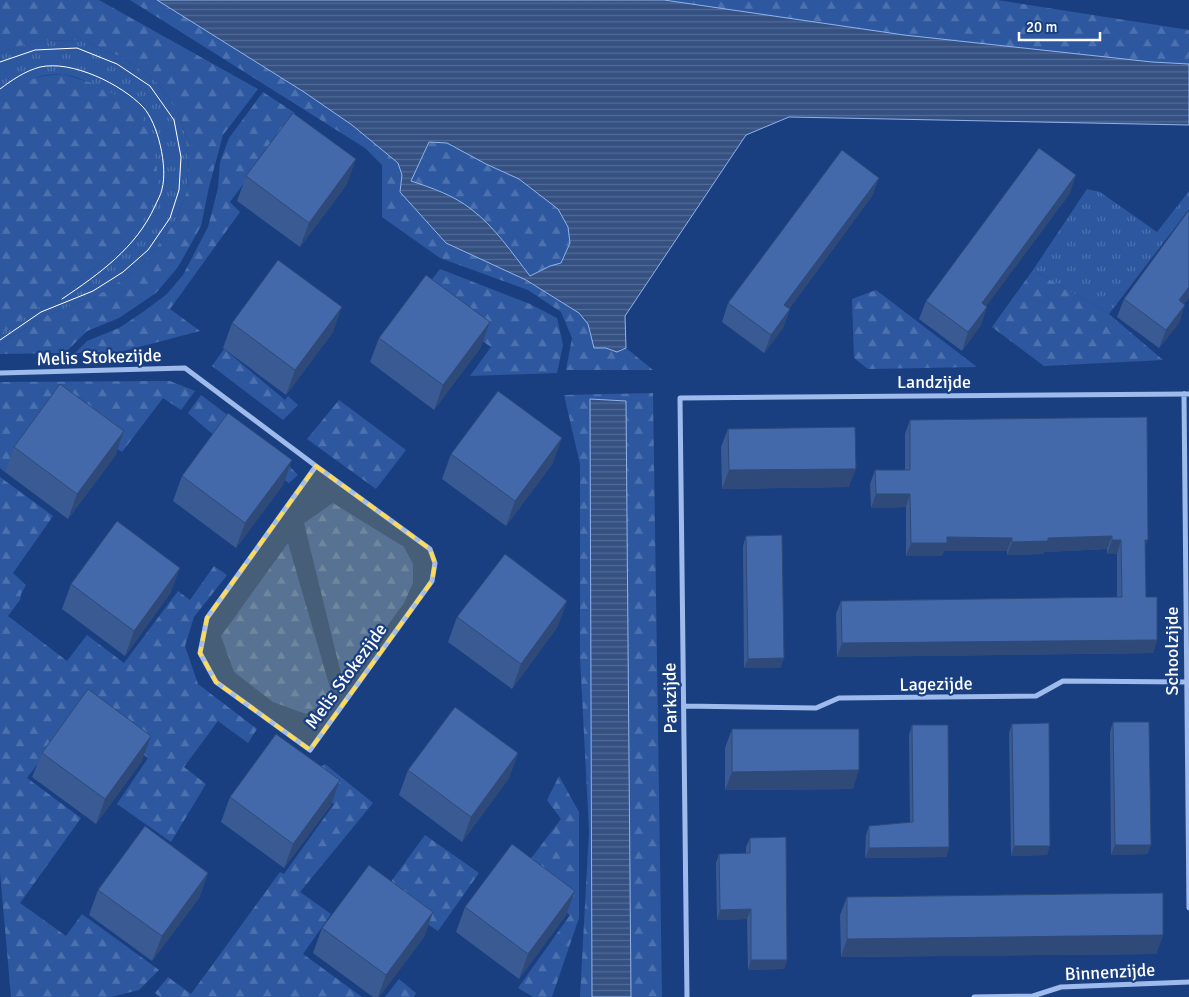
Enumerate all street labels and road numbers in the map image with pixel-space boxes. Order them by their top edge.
street label: Melis Stokezijde [36,344,162,370]
street label: Landzijde [897,371,971,393]
street label: Schoolzijde [1161,606,1183,696]
street label: Melis Stokezijde [300,619,392,733]
street label: Parkzijde [658,662,682,734]
street label: Lagezijde [899,672,973,696]
street label: Binnenzijde [1064,959,1156,985]

